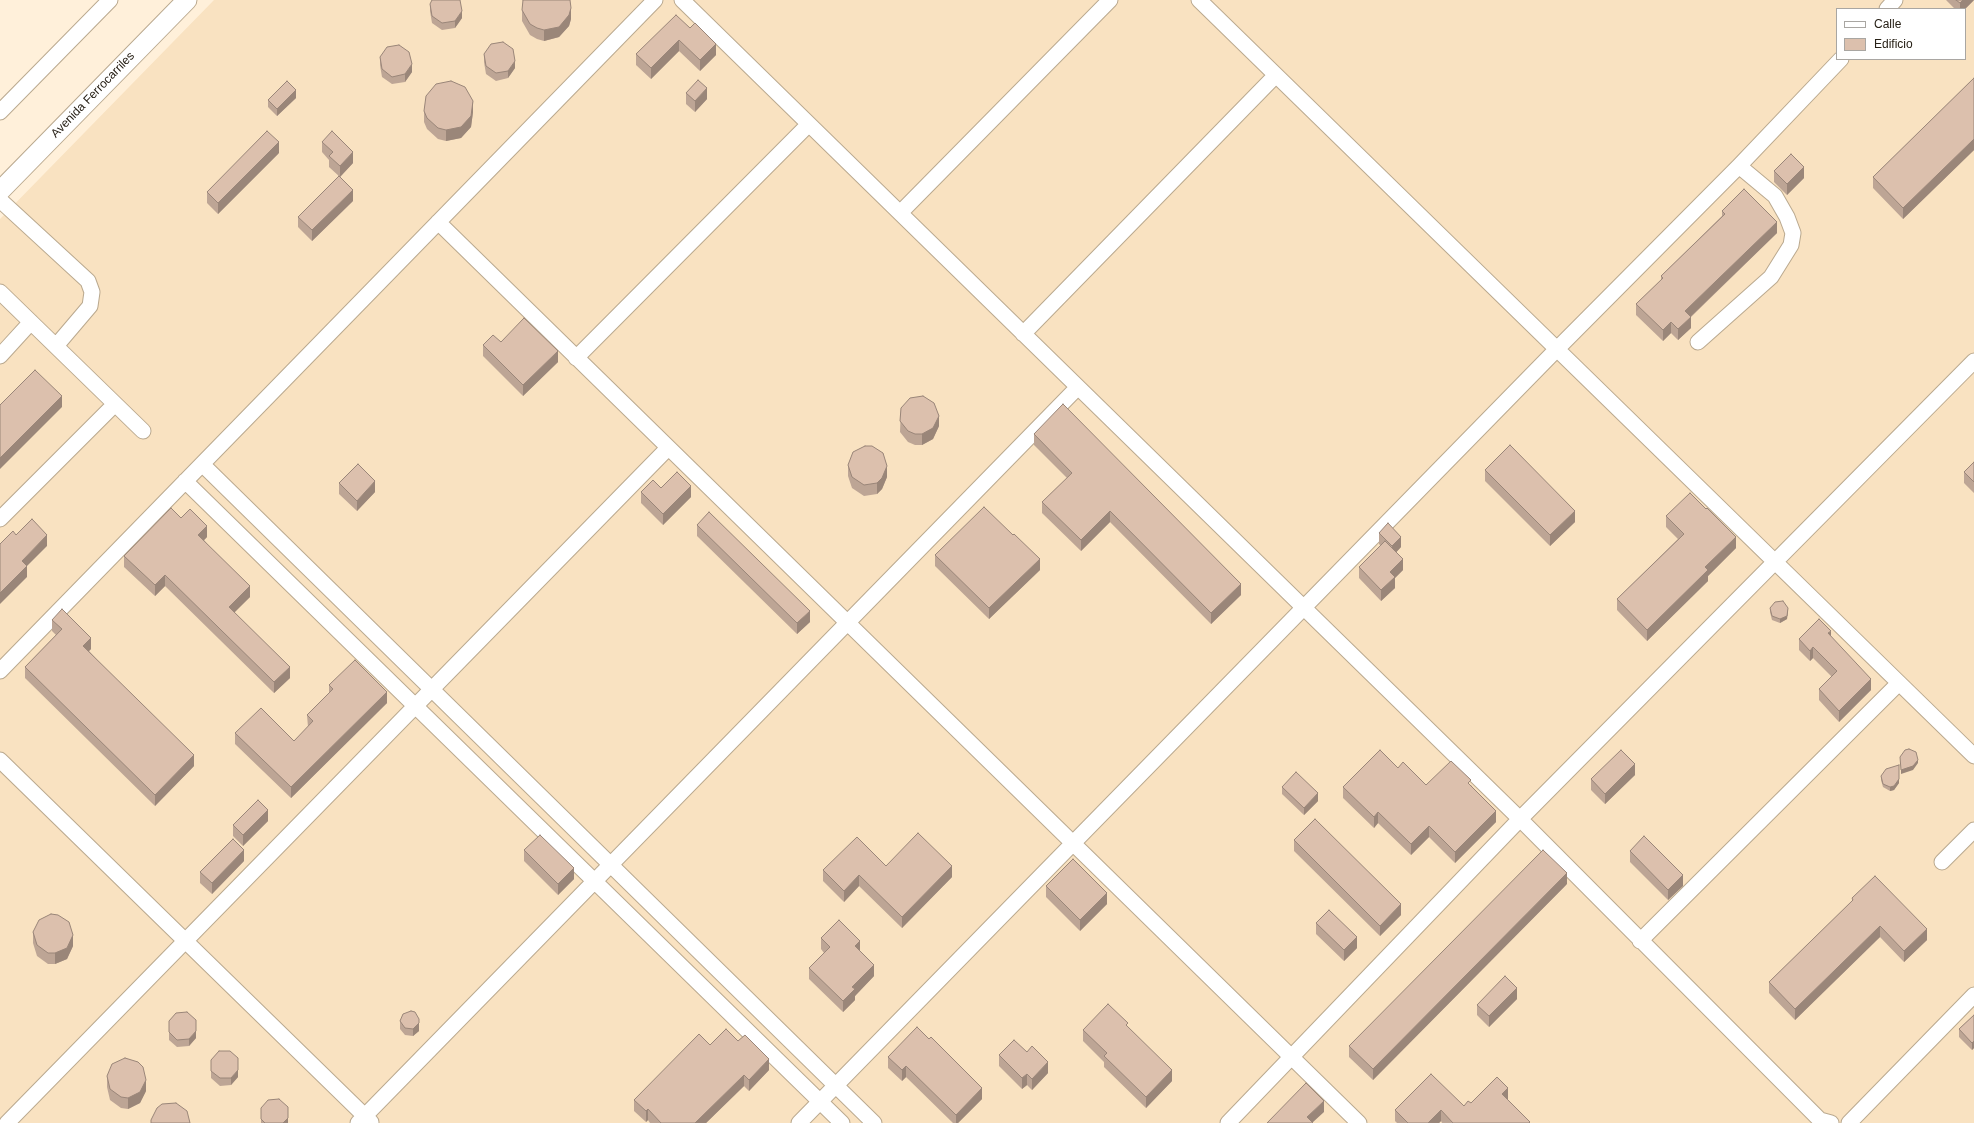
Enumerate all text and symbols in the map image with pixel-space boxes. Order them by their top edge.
legend [1836,8,1966,60]
text: Calle [1874,17,1901,31]
text: Edificio [1874,37,1913,51]
street label: Avenida Ferrocarriles [48,49,138,141]

